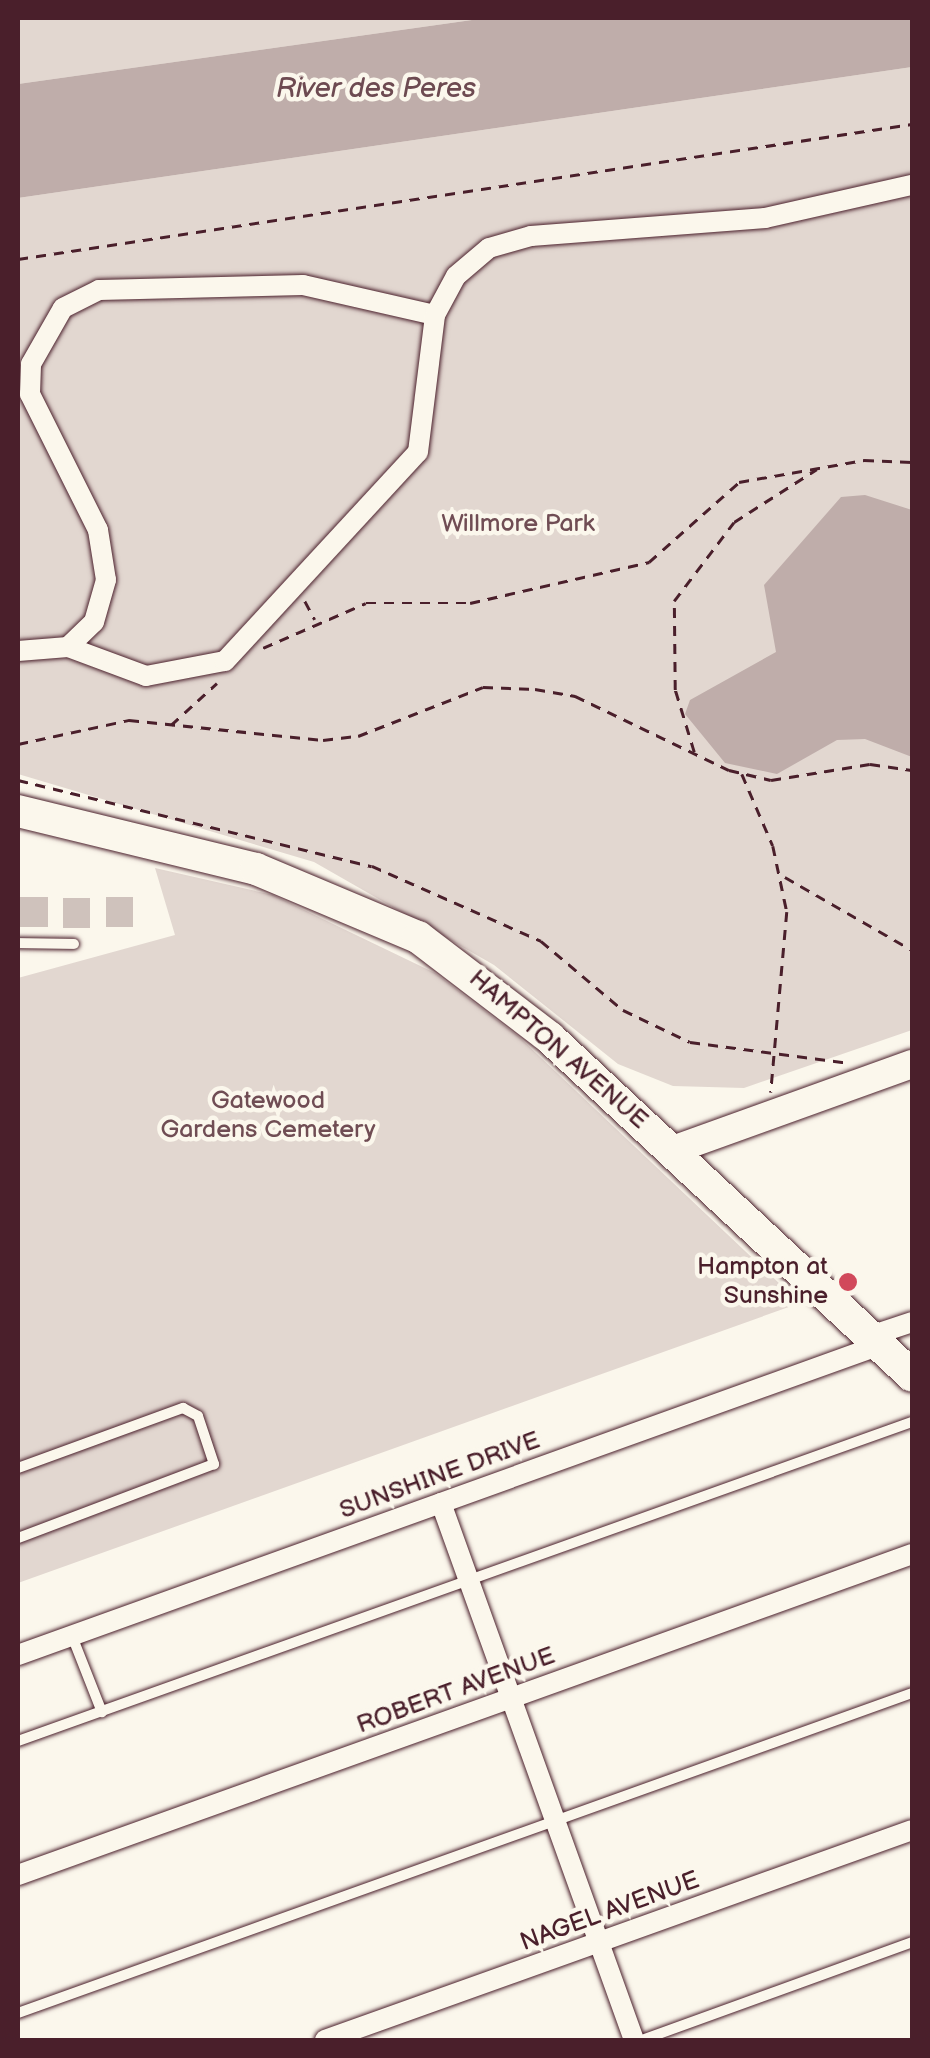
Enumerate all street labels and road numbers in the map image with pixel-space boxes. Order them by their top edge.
street label: HAMPTON AVENUE [462,964,654,1136]
street label: SUNSHINE DRIVE [336,1426,544,1526]
street label: ROBERT AVENUE [353,1641,559,1741]
street label: NAGEL AVENUE [516,1866,704,1958]

